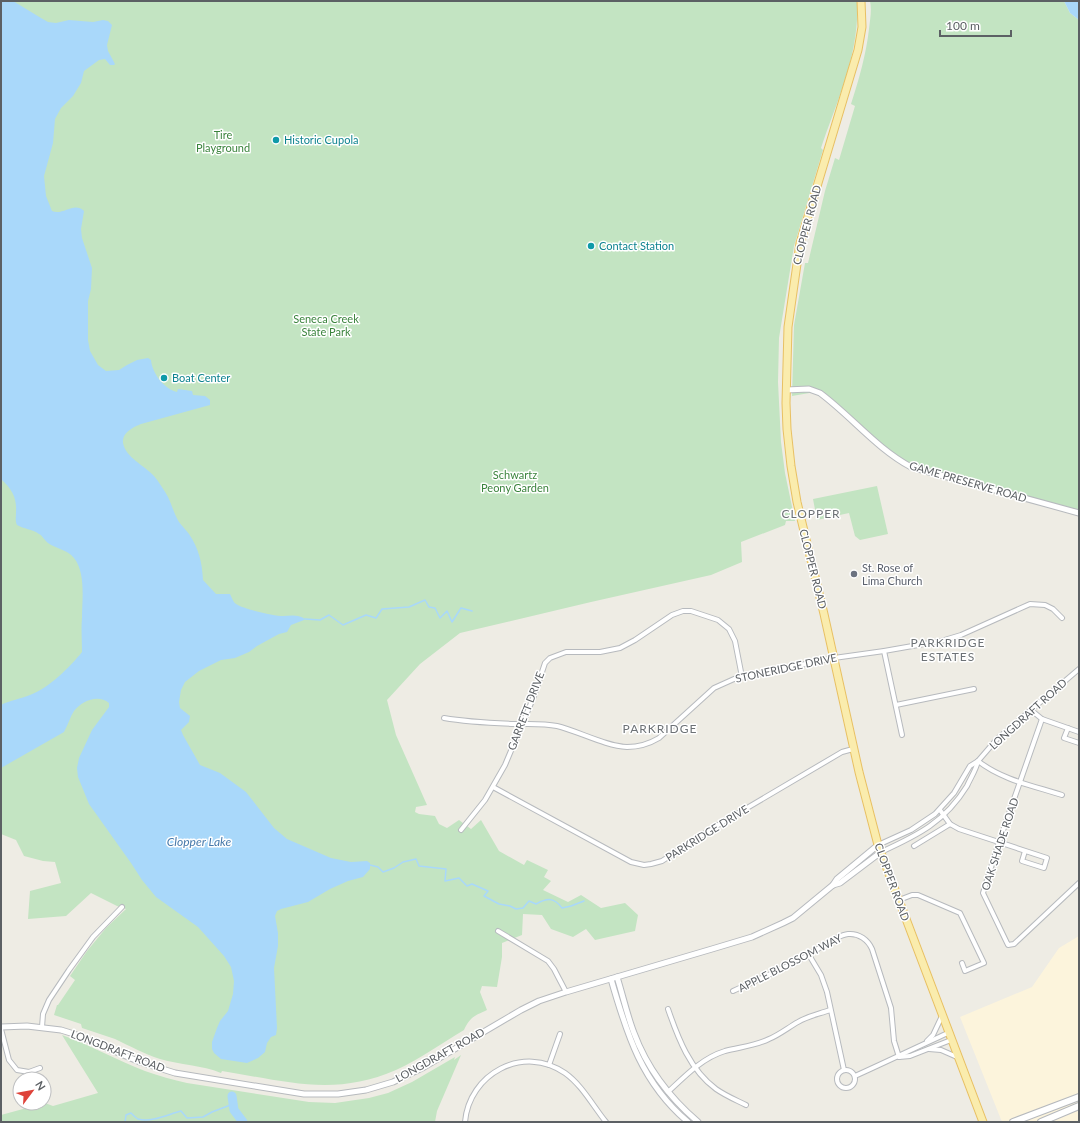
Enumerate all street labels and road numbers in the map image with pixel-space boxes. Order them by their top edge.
street label: CLOPPER ROAD [790,184,823,266]
street label: GAME PRESERVE ROAD [908,459,1028,505]
street label: CLOPPER ROAD [797,528,830,610]
street label: STONERIDGE DRIVE [734,650,838,685]
street label: GARRETT DRIVE [505,670,547,752]
street label: LONGDRAFT ROAD [986,675,1069,752]
street label: OAK SHADE ROAD [978,796,1021,892]
street label: PARKRIDGE DRIVE [663,802,751,863]
street label: CLOPPER ROAD [872,841,913,923]
street label: APPLE BLOSSOM WAY [736,931,844,994]
street label: LONGDRAFT ROAD [393,1025,486,1084]
street label: LONGDRAFT ROAD [69,1027,167,1074]

